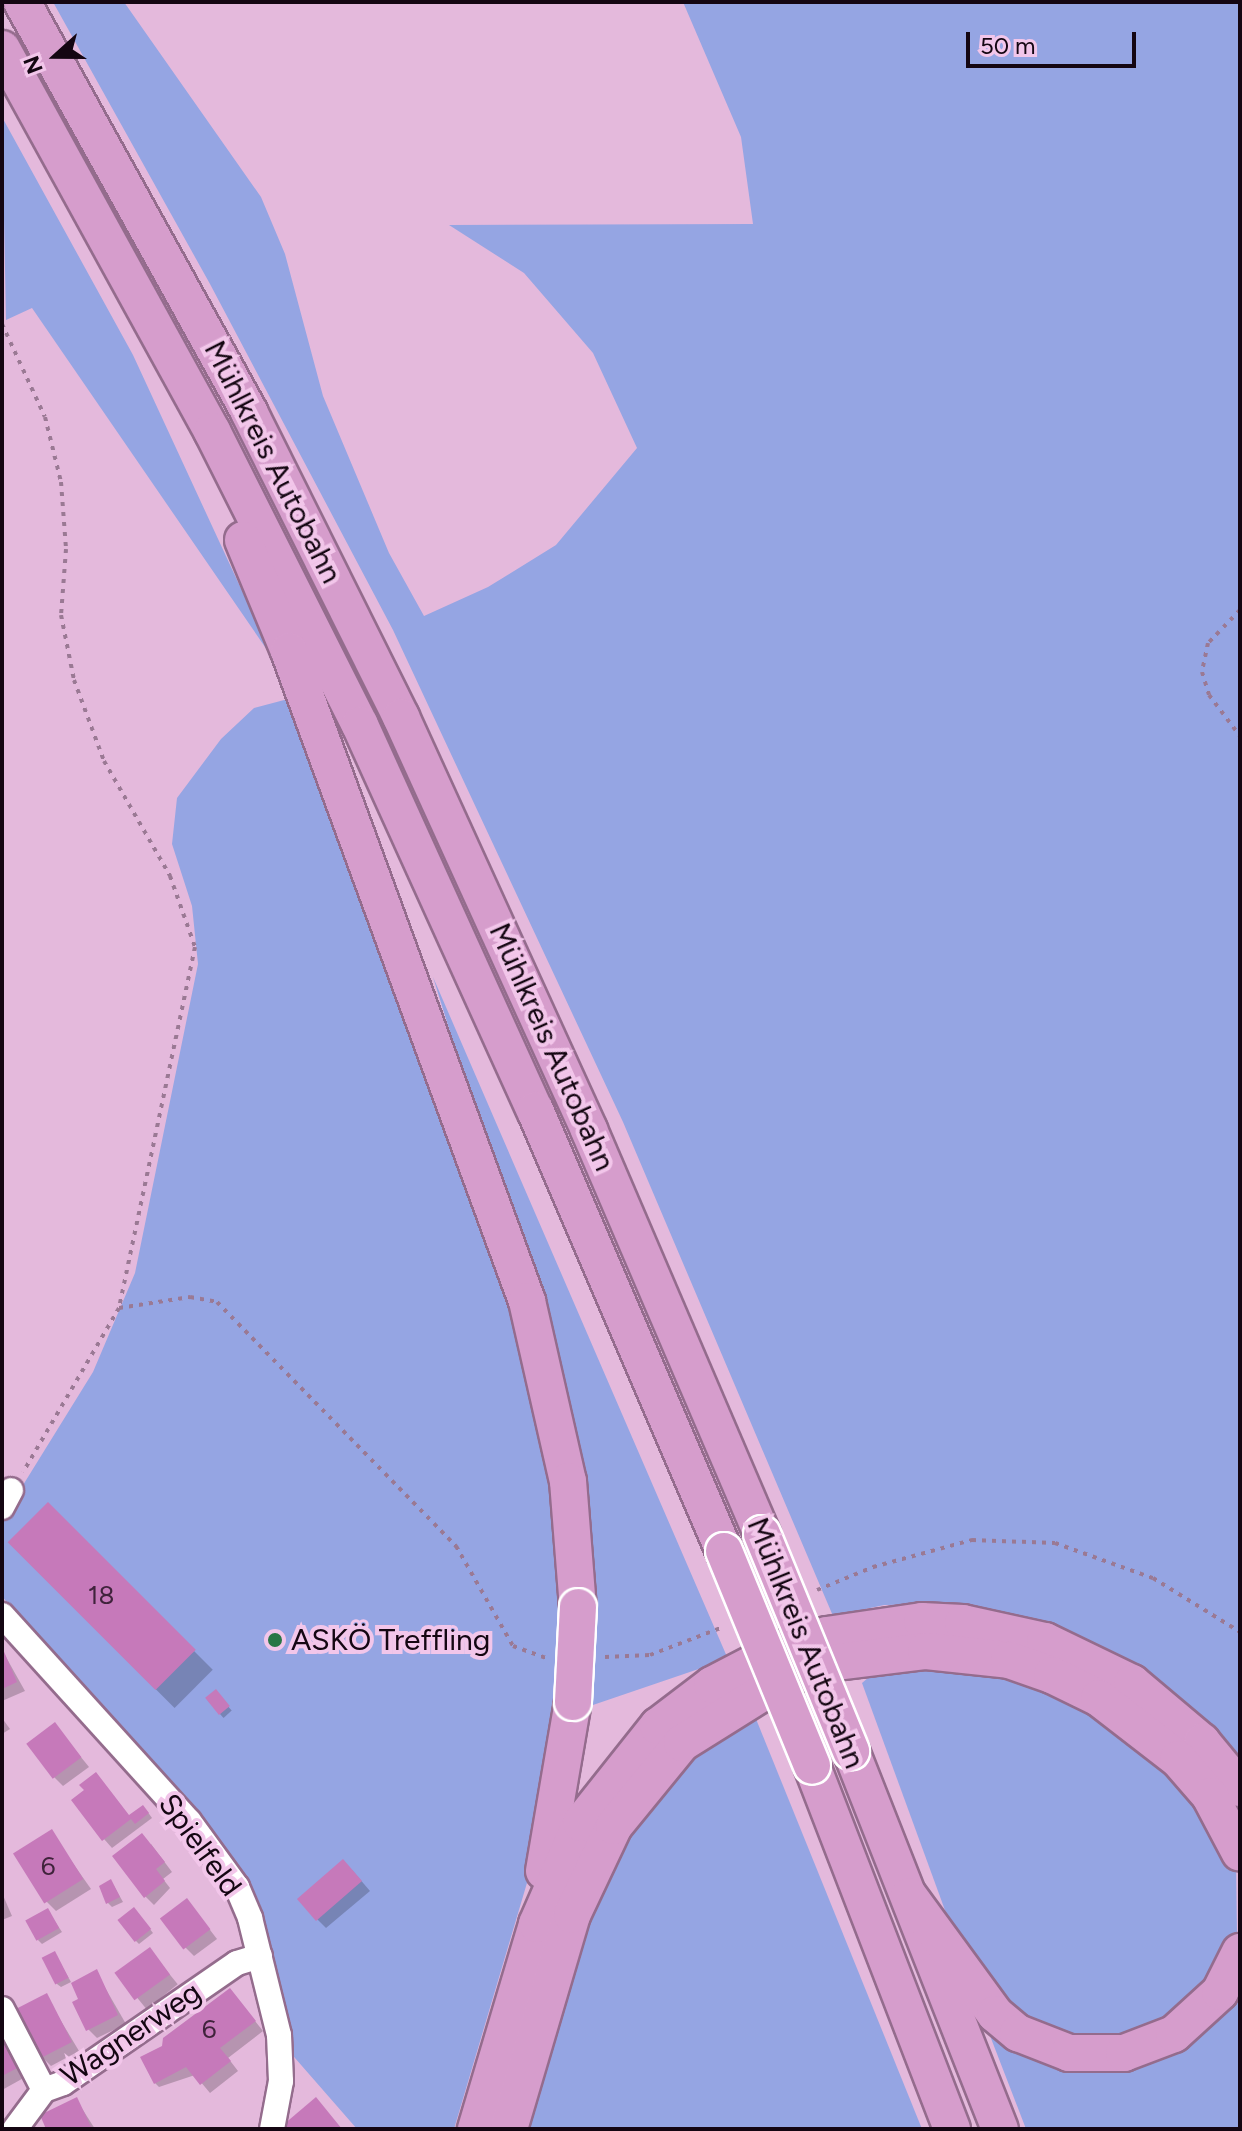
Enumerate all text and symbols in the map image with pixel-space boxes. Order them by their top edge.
north arrow [16,16,96,96]
scale bar [970,16,1140,66]
text: 50 m [980,31,1036,60]
text: N [17,52,49,78]
street label: Mühlkreis Autobahn [196,335,350,589]
street label: Mühlkreis Autobahn [481,918,623,1176]
street label: Mühlkreis Autobahn [739,1512,873,1774]
house number: 18 [88,1580,114,1612]
place label: ASKÖ Treffling [291,1622,490,1658]
marker: ASKÖ Treffling [266,1631,284,1649]
street label: Spielfeld [151,1787,249,1903]
house number: 6 [41,1851,55,1883]
street label: Wagnerweg [54,1974,208,2094]
house number: 6 [202,2014,216,2046]

